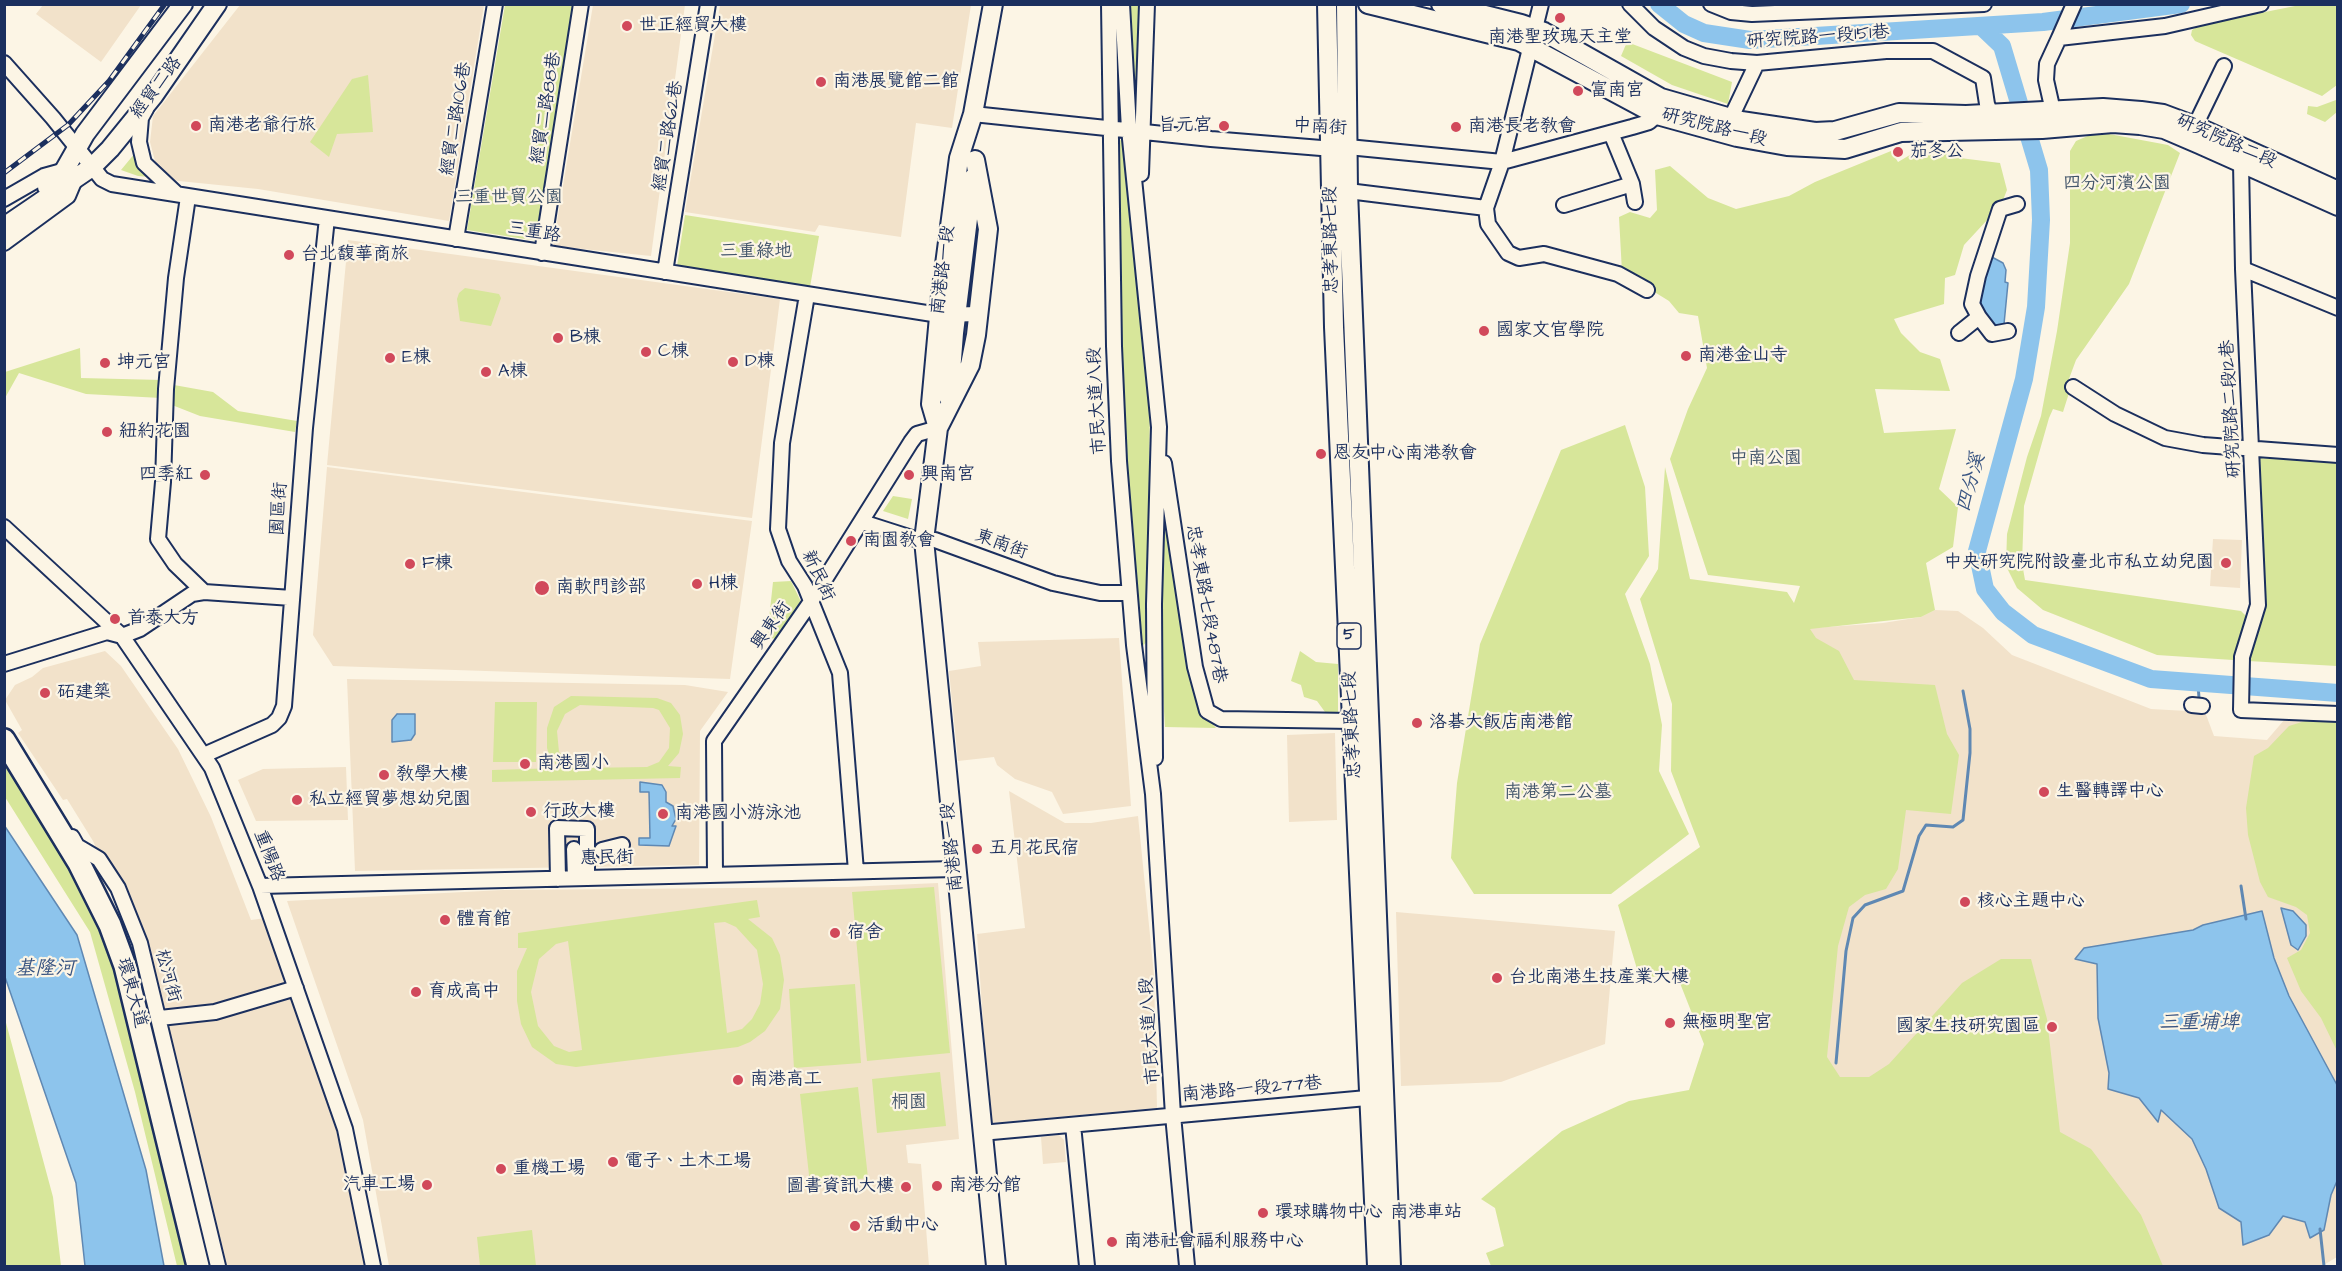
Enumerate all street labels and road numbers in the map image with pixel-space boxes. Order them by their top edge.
street label: 研究院路一段151巷 [1746,22,1890,54]
street label: 經貿二路88巷 [527,50,567,166]
street label: 經貿二路 [127,53,187,123]
street label: 經貿二路106巷 [437,61,477,177]
street label: 經貿二路62巷 [650,79,688,193]
street label: 研究院路一段 [1659,104,1769,152]
street label: 研究院路二段 [2172,110,2280,174]
street label: 中南街 [1292,116,1348,140]
street label: 忠孝東路七段 [1320,186,1344,294]
street label: 三重路 [506,218,562,248]
street label: 南港路一段 [928,224,960,316]
street label: 研究院路二段12巷 [2218,339,2246,479]
street label: 市民大道八段 [1084,347,1112,455]
street label: 園區街 [267,481,293,537]
street label: 忠孝東路七段487巷 [1180,523,1230,685]
street label: 東南街 [972,526,1030,564]
street label: 新民街 [796,547,838,605]
street label: 興東街 [748,598,796,654]
road number: 5 [1337,623,1361,649]
street label: 忠孝東路七段 [1339,671,1367,779]
street label: 南港路一段 [938,801,968,893]
street label: 重陽路 [248,827,288,885]
street label: 惠民街 [580,848,634,870]
street label: 松河街 [150,947,184,1005]
street label: 環東大道 [111,955,151,1031]
street label: 市民大道八段 [1136,976,1166,1086]
street label: 南港路一段277巷 [1181,1073,1323,1107]

